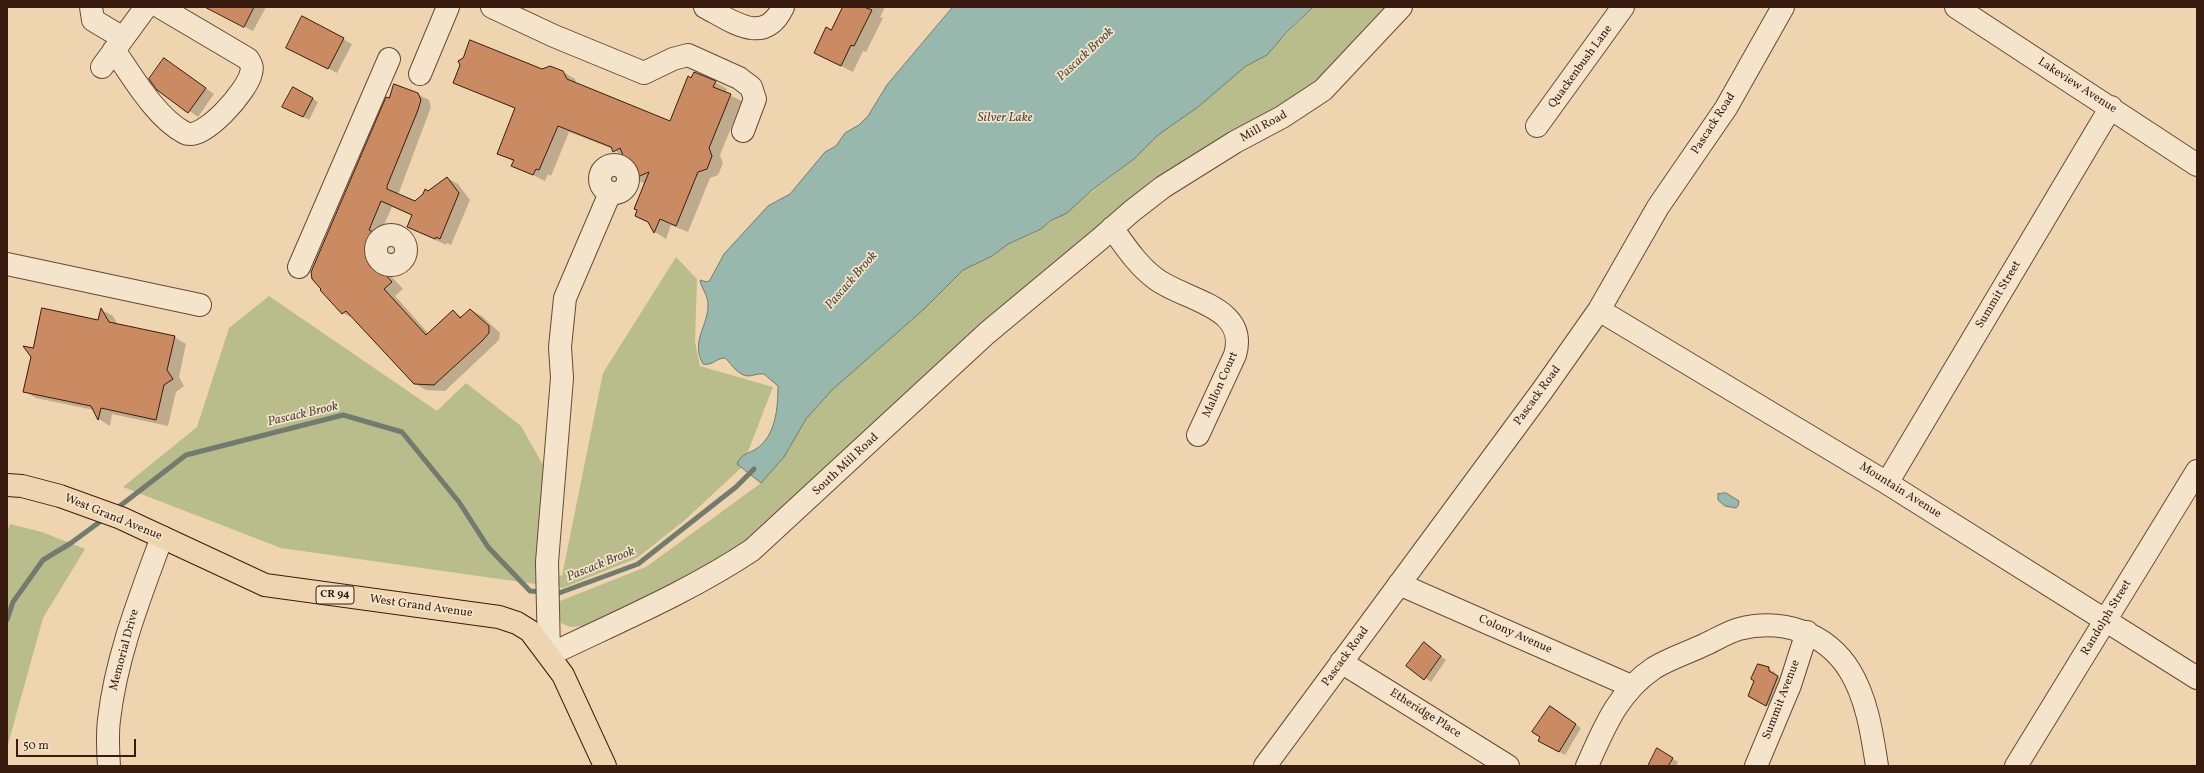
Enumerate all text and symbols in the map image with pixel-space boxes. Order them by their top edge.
street label: Quackenbush Lane [1546,23,1616,111]
water label: Pascack Brook [1054,25,1118,85]
street label: Lakeview Avenue [2035,55,2119,117]
street label: Pascack Road [1689,91,1739,157]
street label: Mill Road [1238,108,1290,146]
water label: Silver Lake [978,111,1032,127]
water label: Pascack Brook [822,249,882,313]
street label: Summit Street [1973,259,2025,331]
street label: Mallon Court [1200,350,1242,420]
street label: Pascack Road [1511,363,1565,429]
water label: Pascack Brook [266,399,340,431]
street label: South Mill Road [810,431,882,499]
street label: Mountain Avenue [1856,460,1944,522]
street label: West Grand Avenue [62,492,164,544]
water label: Pascack Brook [565,544,637,586]
street label: Randolph Street [2079,578,2135,658]
road number: CR 94 [316,586,354,604]
street label: West Grand Avenue [369,593,473,621]
street label: Memorial Drive [107,608,143,692]
street label: Colony Avenue [1476,612,1554,658]
street label: Pascack Road [1319,624,1373,690]
street label: Summit Avenue [1760,658,1804,742]
street label: Etheridge Place [1387,686,1463,742]
scale bar [18,731,138,757]
text: 50 m [23,738,49,754]

